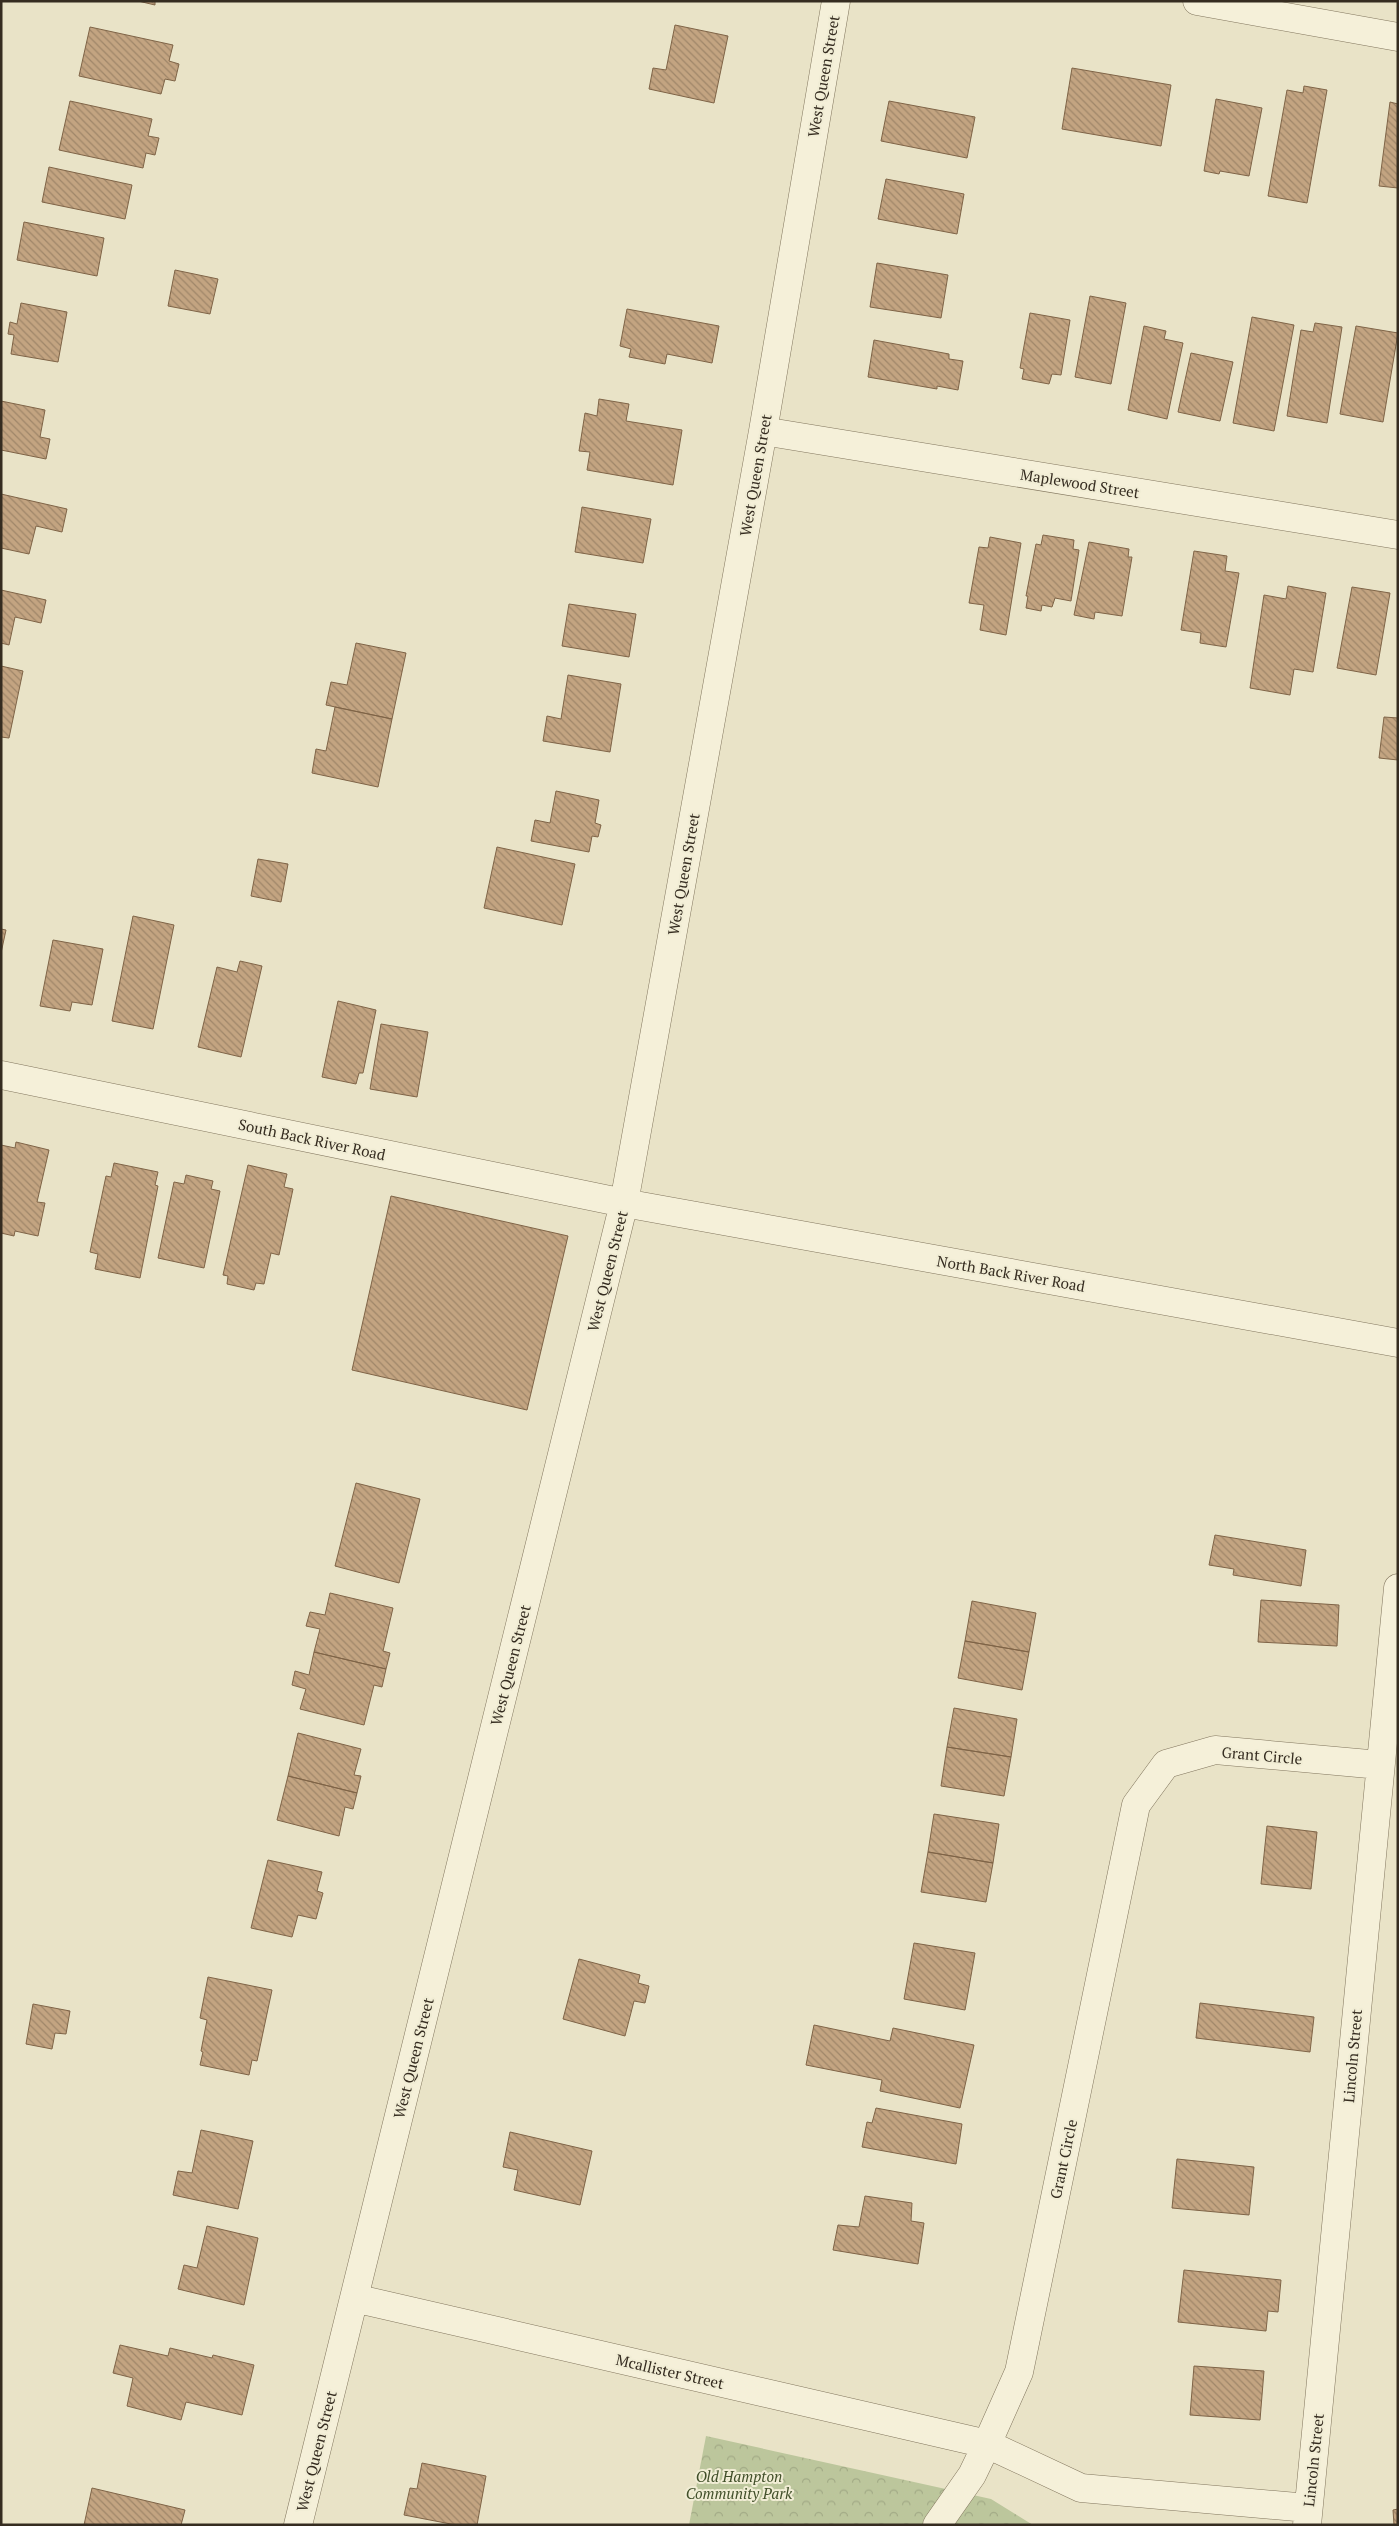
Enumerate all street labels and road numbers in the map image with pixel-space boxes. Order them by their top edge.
street label: West Queen Street [802,13,844,139]
street label: West Queen Street [734,412,776,538]
street label: Maplewood Street [1019,464,1141,502]
street label: West Queen Street [662,811,704,937]
street label: South Back River Road [237,1114,387,1164]
street label: West Queen Street [582,1208,632,1333]
street label: North Back River Road [935,1250,1087,1296]
street label: West Queen Street [485,1602,535,1727]
street label: Grant Circle [1221,1742,1303,1768]
street label: West Queen Street [388,1995,438,2120]
street label: Lincoln Street [1338,2008,1366,2104]
street label: Grant Circle [1045,2117,1081,2201]
street label: Mcallister Street [614,2349,726,2393]
street label: West Queen Street [291,2388,341,2513]
street label: Lincoln Street [1298,2412,1328,2508]

